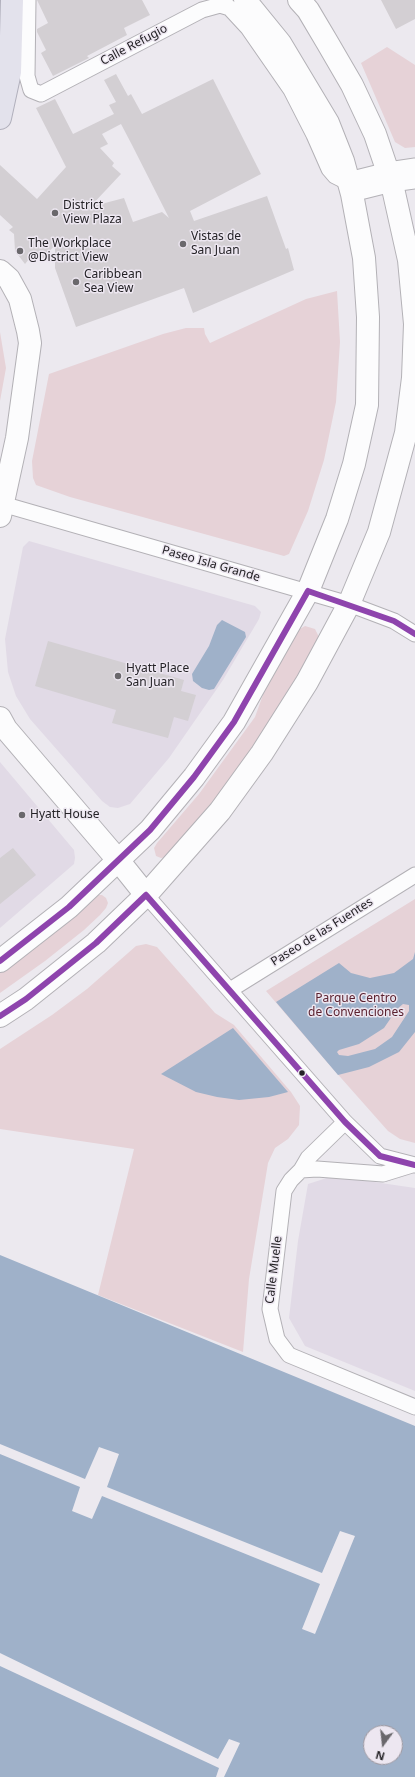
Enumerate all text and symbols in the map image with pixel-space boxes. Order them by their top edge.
street label: Calle Refugio [98,21,170,69]
place label: District View Plaza [63,199,122,227]
marker: District View Plaza [50,208,60,218]
place label: Vistas de San Juan [191,230,241,258]
place label: The Workplace @District View [28,237,111,265]
marker: Vistas de San Juan [178,239,188,249]
marker: The Workplace @District View [15,246,25,256]
place label: Caribbean Sea View [84,268,142,296]
marker: Caribbean Sea View [71,277,81,287]
street label: Paseo Isla Grande [160,543,262,585]
place label: Hyatt Place San Juan [126,662,189,690]
marker: Hyatt Place San Juan [113,671,123,681]
place label: Hyatt House [30,808,100,822]
marker: Hyatt House [17,810,27,820]
street label: Paseo de las Fuentes [268,895,376,969]
park label: Parque Centro de Convenciones [308,992,404,1020]
unlabelled marker [297,1068,307,1078]
street label: Calle Muelle [263,1235,285,1305]
north arrow [363,1725,403,1765]
text: N [374,1748,386,1765]

